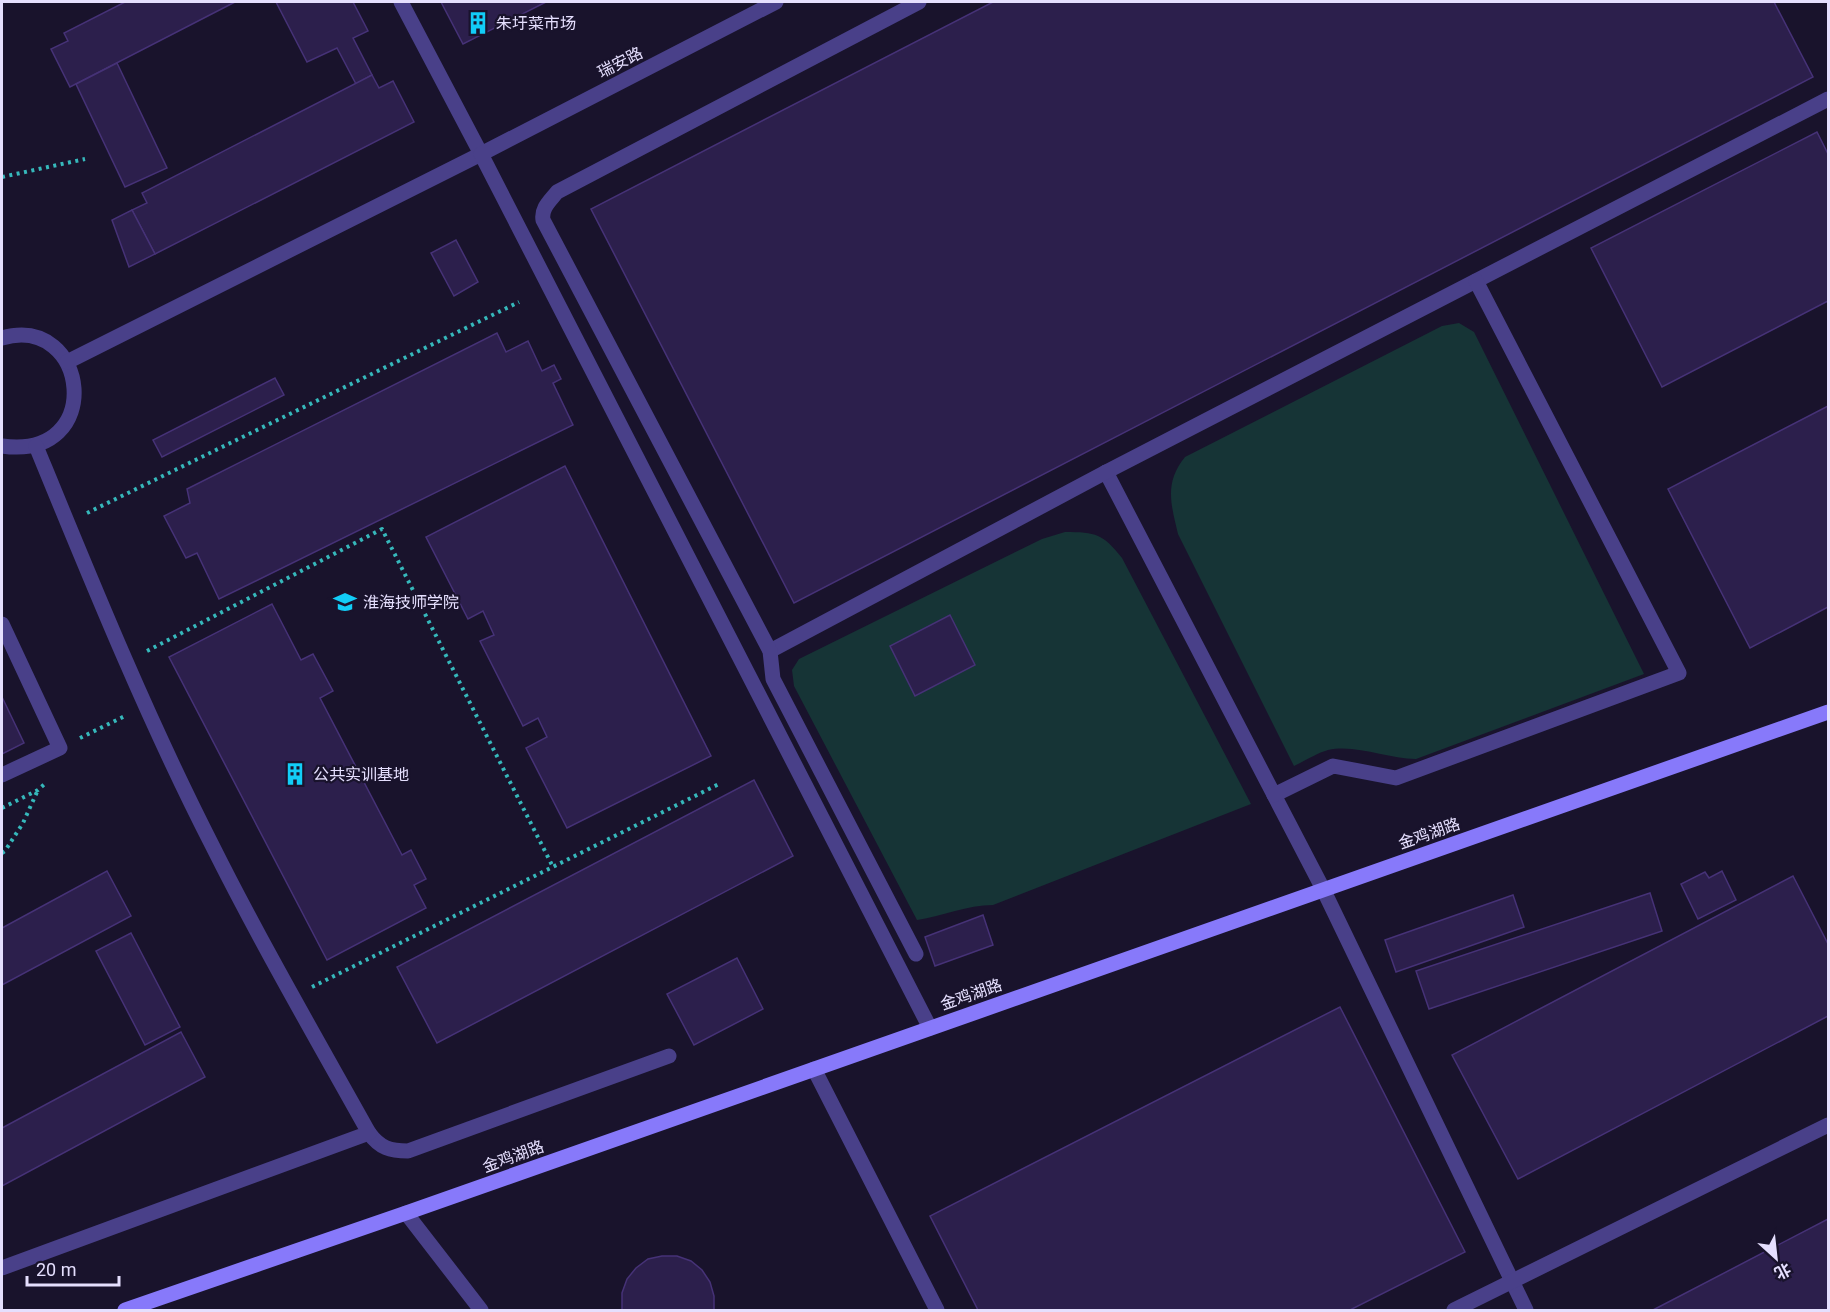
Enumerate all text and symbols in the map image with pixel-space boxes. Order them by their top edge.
building icon: 朱圩菜市场 [465,10,491,36]
place label: 朱圩菜市场 [496,14,576,33]
street label: 瑞安路 [595,43,646,82]
school or university icon: 淮海技师学院 [332,589,358,615]
place label: 淮海技师学院 [363,593,459,612]
building icon: 公共实训基地 [282,761,308,787]
place label: 公共实训基地 [313,765,409,784]
street label: 金鸡湖路 [1396,814,1463,853]
street label: 金鸡湖路 [938,975,1005,1014]
street label: 金鸡湖路 [480,1137,546,1176]
north arrow [1746,1228,1806,1288]
scale bar [27,1249,118,1287]
text: 20 m [36,1259,76,1280]
text: 北 [1771,1259,1794,1283]

